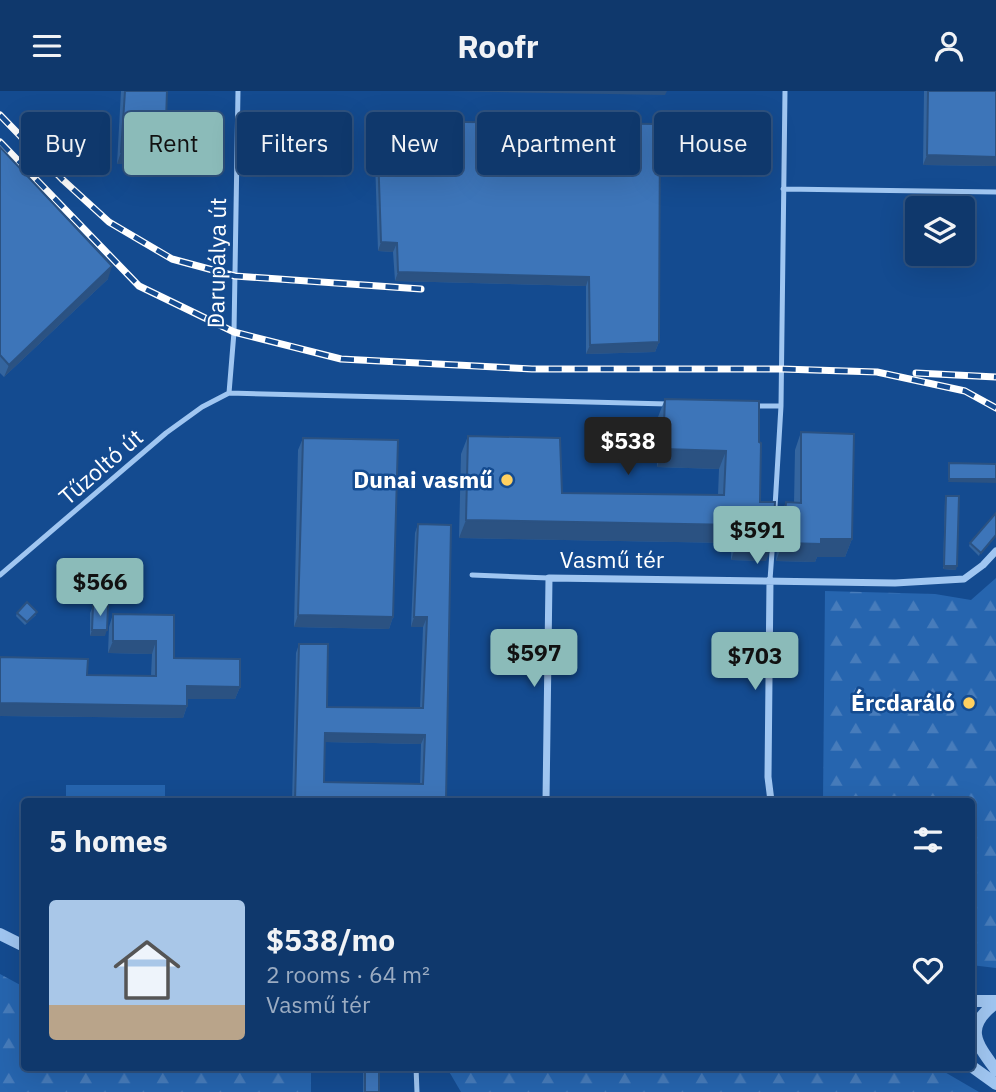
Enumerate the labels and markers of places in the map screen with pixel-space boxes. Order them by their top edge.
pin: $538 [587,417,669,477]
place label: Dunai vasmű [353,464,493,494]
marker: Dunai vasmű [499,472,515,488]
pin: $591 [716,507,798,566]
pin: $566 [59,559,141,618]
pin: $597 [493,629,575,689]
pin: $703 [714,633,796,692]
place label: Ércdaráló [851,687,955,717]
marker: Ércdaráló [961,695,977,711]

